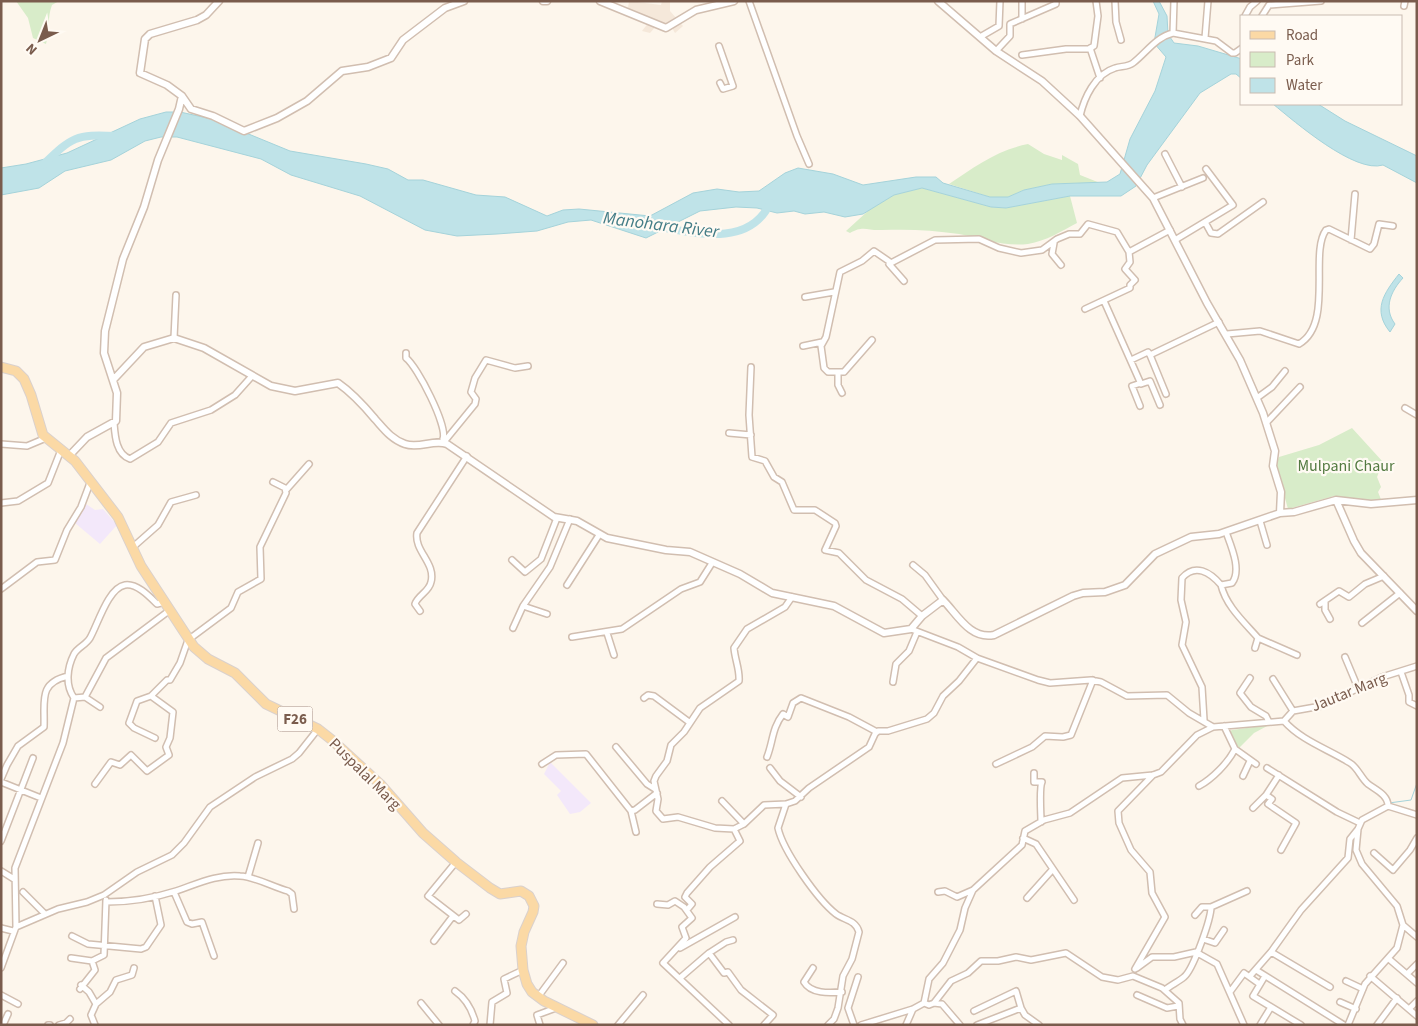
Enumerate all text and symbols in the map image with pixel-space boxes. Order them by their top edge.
north arrow [15,15,65,65]
legend [1240,15,1403,105]
text: Road [1286,25,1318,46]
text: N [22,38,42,59]
text: Park [1286,50,1315,71]
text: Water [1286,75,1323,96]
water label: Manohara River [602,206,721,245]
park label: Mulpani Chaur [1297,455,1395,477]
street label: Jautar Marg [1308,667,1390,717]
road number: F26 [278,706,312,732]
street label: Puspalal Marg [324,733,406,815]

